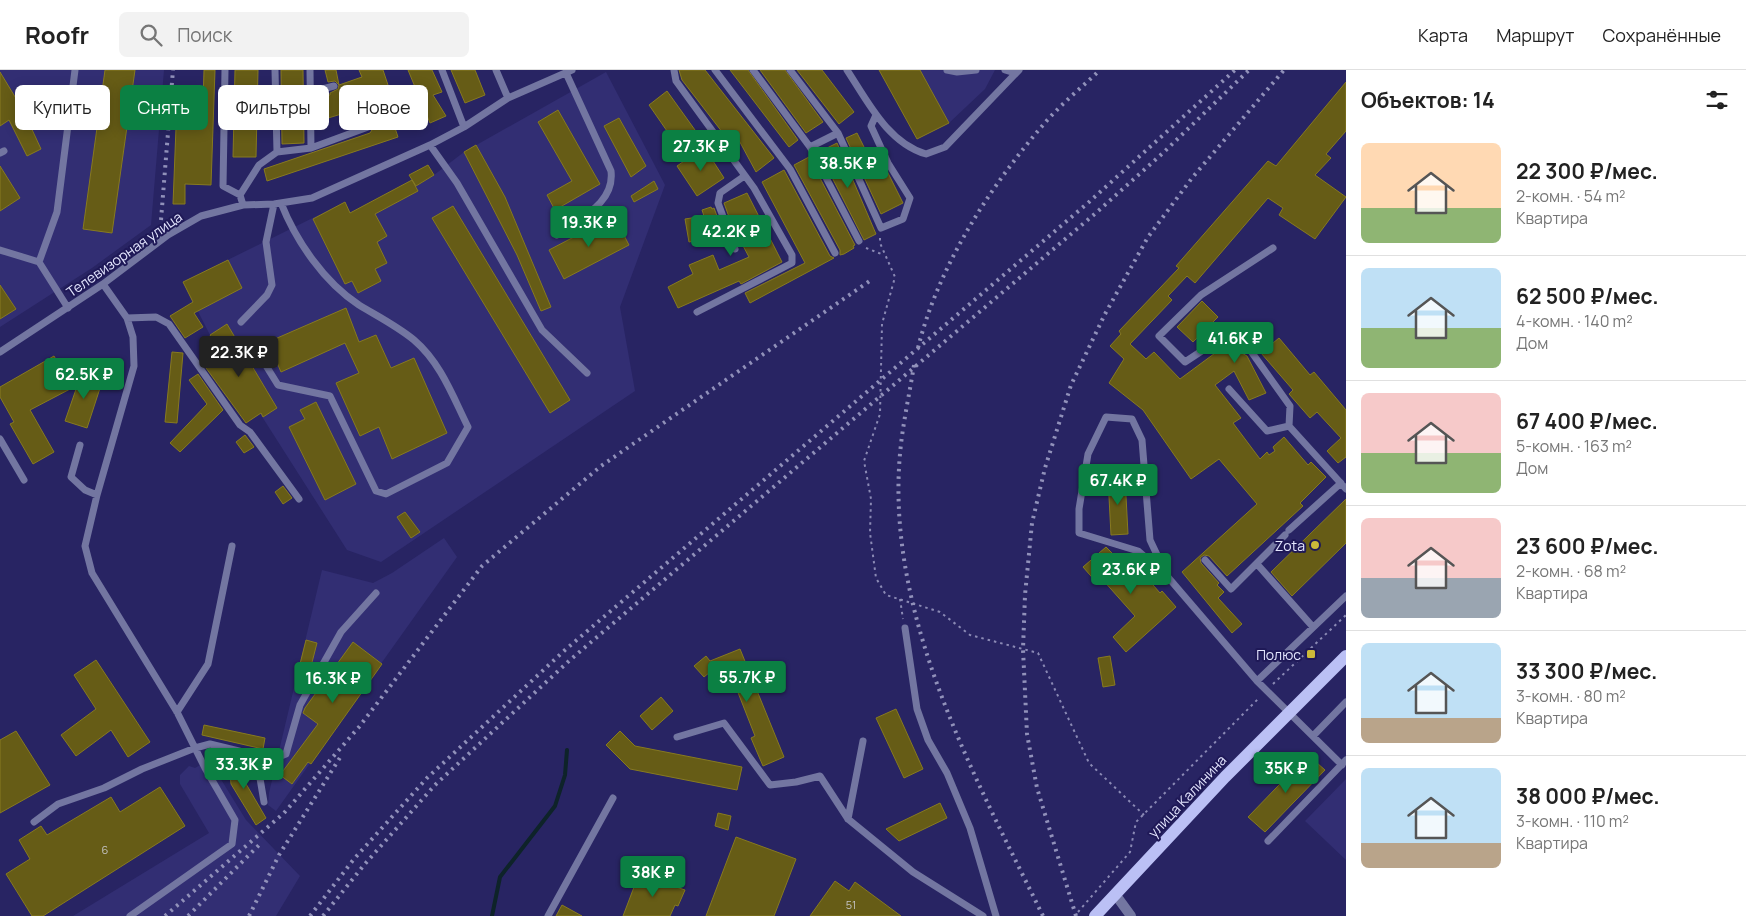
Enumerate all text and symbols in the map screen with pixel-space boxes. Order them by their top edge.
search box [119,12,469,57]
text: Roofr [25,18,89,51]
icon: search [137,21,165,49]
text: Поиск [177,22,232,48]
text: Карта [1418,23,1468,47]
text: Маршрут [1496,23,1574,47]
text: Сохранённые [1602,23,1721,47]
chip: Купить [15,85,110,130]
chip: Снять [120,85,208,130]
chip: Фильтры [218,85,329,130]
chip: Новое [339,85,428,130]
text: Объектов: 14 [1361,86,1495,114]
icon: filters [1703,86,1731,114]
pin: 27.3K ₽ [655,129,747,172]
text: 27.3K ₽ [673,135,729,157]
pin: 38.5K ₽ [802,146,894,189]
text: 38.5K ₽ [819,152,877,174]
text: 22 300 ₽/мес. [1516,157,1658,185]
icon: home [1401,163,1461,223]
text: 2-комн. · 54 m² [1516,185,1626,207]
pin: 19.3K ₽ [543,206,635,248]
street label: Телевизорная улица [62,207,186,301]
text: Квартира [1516,207,1588,229]
text: 19.3K ₽ [561,211,617,233]
pin: 42.2K ₽ [685,214,777,257]
text: 42.2K ₽ [702,220,760,242]
text: 62 500 ₽/мес. [1516,282,1659,310]
icon: home [1401,288,1461,348]
text: 4-комн. · 140 m² [1516,310,1633,332]
pin: 41.6K ₽ [1189,322,1281,364]
text: 41.6K ₽ [1207,327,1263,349]
text: Дом [1516,332,1548,354]
pin: 22.3K ₽ [193,336,285,378]
text: 22.3K ₽ [210,341,268,363]
pin: 62.5K ₽ [38,358,130,400]
text: 62.5K ₽ [55,363,113,385]
text: 67 400 ₽/мес. [1516,407,1658,435]
icon: home [1401,413,1461,473]
text: 5-комн. · 163 m² [1516,435,1632,457]
text: Дом [1516,457,1548,479]
pin: 67.4K ₽ [1072,464,1164,506]
text: 67.4K ₽ [1090,469,1147,491]
text: 23 600 ₽/мес. [1516,532,1659,560]
place label: Zota [1275,536,1305,555]
icon: home [1401,538,1461,598]
marker: Zota [1309,539,1321,551]
pin: 23.6K ₽ [1085,552,1177,595]
text: 23.6K ₽ [1102,558,1160,580]
text: 2-комн. · 68 m² [1516,560,1626,582]
text: Квартира [1516,582,1588,604]
place label: Полюс [1256,645,1301,664]
marker: Полюс [1305,648,1317,660]
text: 33 300 ₽/мес. [1516,657,1657,685]
pin: 55.7K ₽ [701,660,793,703]
pin: 16.3K ₽ [287,662,379,704]
icon: home [1401,663,1461,723]
text: 55.7K ₽ [719,666,775,688]
text: 16.3K ₽ [305,667,361,689]
text: 3-комн. · 80 m² [1516,685,1626,707]
text: Квартира [1516,707,1588,729]
pin: 33.3K ₽ [198,748,290,790]
street label: улица Калинина [1144,750,1230,842]
pin: 35K ₽ [1251,752,1321,794]
text: 33.3K ₽ [216,753,272,775]
text: 35K ₽ [1265,757,1307,779]
text: 38 000 ₽/мес. [1516,782,1660,810]
icon: home [1401,788,1461,848]
text: 3-комн. · 110 m² [1516,810,1629,832]
text: Квартира [1516,832,1588,854]
house number: 6 [102,842,109,857]
pin: 38K ₽ [618,856,688,898]
text: 38K ₽ [631,861,675,883]
house number: 51 [846,897,856,912]

